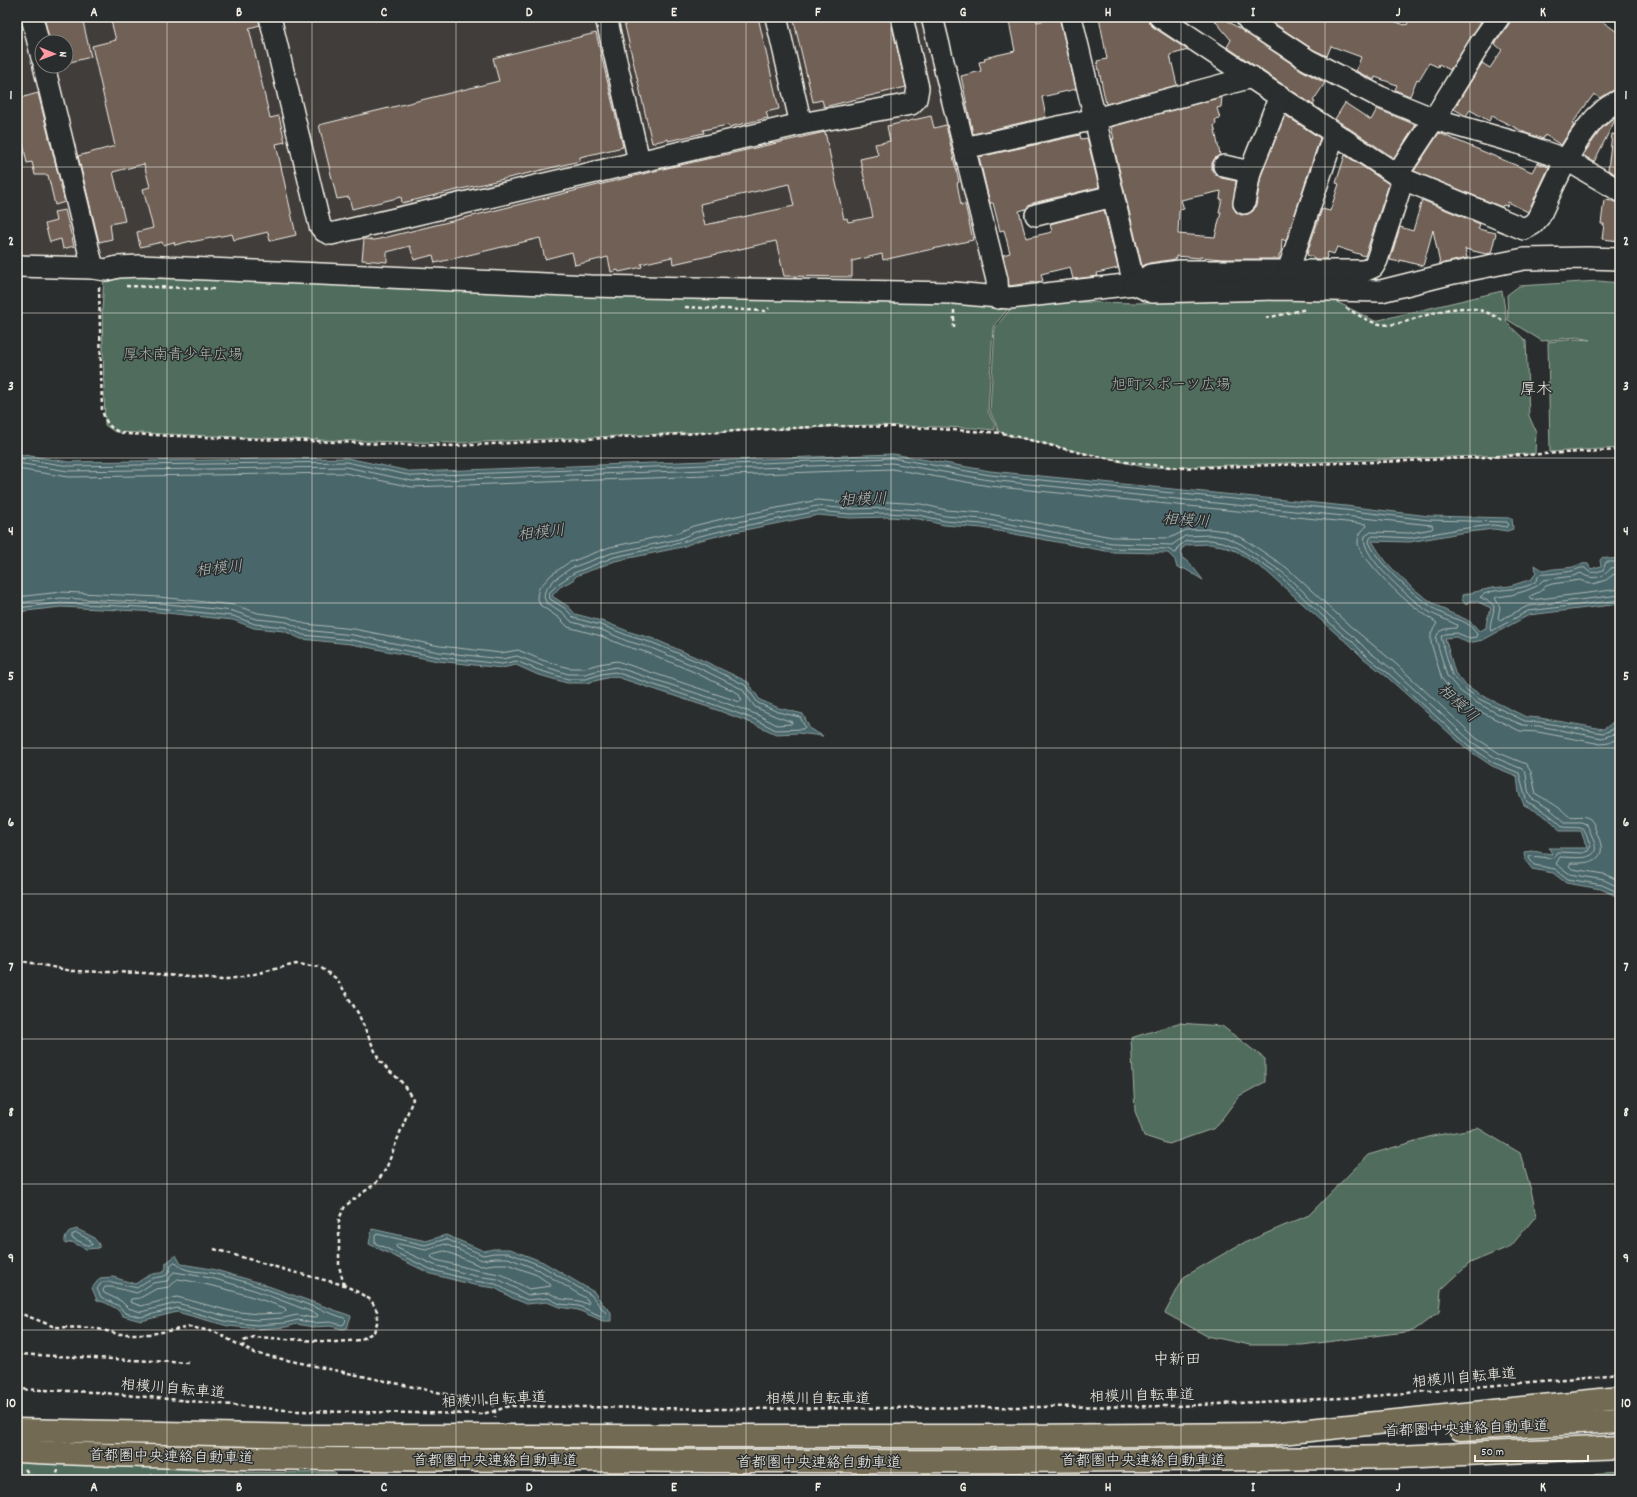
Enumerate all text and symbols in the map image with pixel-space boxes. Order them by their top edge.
text: A [90,4,98,23]
text: B [236,4,242,23]
text: C [381,4,388,23]
text: D [526,4,533,23]
text: E [671,4,678,23]
text: F [815,4,821,23]
text: G [960,4,967,23]
text: H [1105,4,1112,23]
text: I [1251,4,1256,23]
text: J [1396,4,1401,23]
text: K [1540,4,1546,23]
north arrow [34,34,74,74]
text: N [54,51,70,58]
text: 1 [10,87,13,106]
text: 1 [1625,87,1628,106]
text: 2 [8,233,14,252]
text: 2 [1623,233,1629,252]
park label: 厚木南青少年広場 [123,345,243,367]
park label: 旭町スポーツ広場 [1111,375,1231,397]
text: 3 [8,378,14,397]
text: 3 [1623,378,1629,397]
district label: 厚木 [1520,379,1552,402]
water label: 相模川 [839,488,887,513]
water label: 相模川 [1161,508,1211,535]
water label: 相模川 [516,520,566,547]
text: 4 [8,523,14,542]
text: 4 [1623,523,1629,542]
water label: 相模川 [194,556,244,583]
text: 5 [8,668,14,687]
text: 5 [1623,668,1629,687]
water label: 相模川 [1432,679,1483,729]
text: 6 [8,814,15,833]
text: 6 [1623,814,1630,833]
text: 7 [9,959,14,978]
text: 7 [1624,959,1629,978]
text: 8 [8,1104,14,1123]
text: 8 [1623,1104,1629,1123]
text: 9 [8,1250,14,1269]
text: 9 [1623,1250,1629,1269]
district label: 中新田 [1153,1349,1201,1372]
street label: 相模川自転車道 [1411,1363,1517,1395]
street label: 相模川自転車道 [120,1374,226,1406]
street label: 相模川自転車道 [1089,1385,1195,1409]
street label: 相模川自転車道 [441,1387,547,1415]
street label: 相模川自転車道 [765,1389,871,1411]
text: 10 [6,1395,16,1414]
text: 10 [1621,1395,1631,1414]
street label: 首都圏中央連絡自動車道 [1383,1416,1549,1444]
scale bar [1475,1437,1588,1463]
text: 50 m [1481,1444,1504,1461]
street label: 首都圏中央連絡自動車道 [88,1446,254,1470]
street label: 首都圏中央連絡自動車道 [412,1451,578,1473]
street label: 首都圏中央連絡自動車道 [1060,1451,1226,1473]
street label: 首都圏中央連絡自動車道 [736,1453,902,1475]
text: A [90,1479,98,1497]
text: B [236,1479,242,1497]
text: C [381,1479,388,1497]
text: D [526,1479,533,1497]
text: E [671,1479,678,1497]
text: F [815,1479,821,1497]
text: G [960,1479,967,1497]
text: H [1105,1479,1112,1497]
text: I [1251,1479,1256,1497]
text: J [1396,1479,1401,1497]
text: K [1540,1479,1546,1497]

